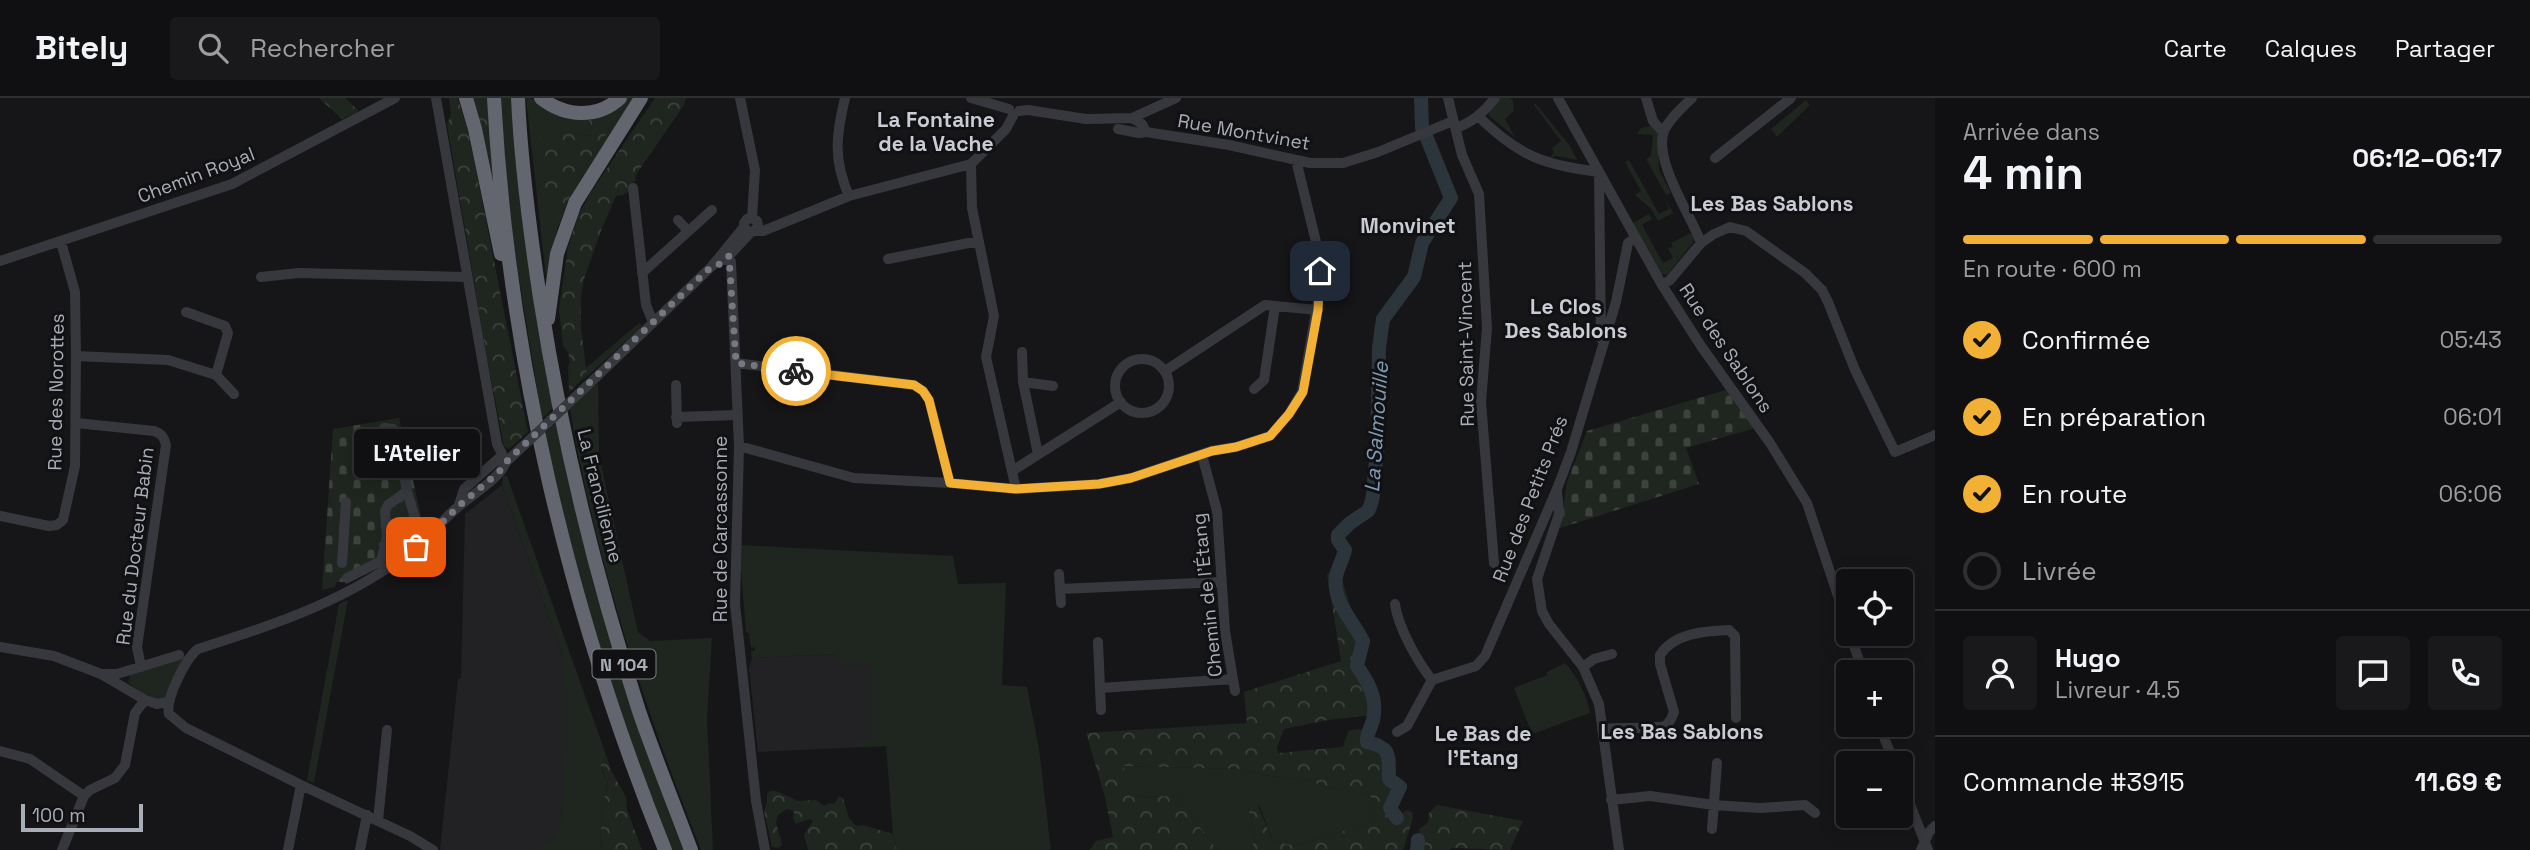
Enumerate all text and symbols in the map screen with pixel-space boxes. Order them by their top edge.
search box [170,17,660,80]
text: Bitely [35,27,128,69]
icon: search [194,29,232,67]
text: Rechercher [250,31,395,65]
text: Carte [2164,33,2227,64]
text: Calques [2265,33,2357,64]
text: Partager [2395,33,2495,64]
district label: La Fontaine de la Vache [877,106,995,157]
street label: Rue Montvinet [1176,108,1312,156]
text: Arrivée dans [1963,117,2100,147]
street label: Chemin Royal [134,141,258,209]
text: 06:12–06:17 [2352,141,2502,175]
text: 4 min [1963,144,2084,202]
district label: Les Bas Sablons [1691,190,1853,217]
district label: Monvinet [1360,212,1456,239]
pin [1290,241,1350,301]
icon: home [1301,252,1339,290]
text: En route · 600 m [1963,254,2142,284]
street label: Rue Saint-Vincent [1452,261,1480,427]
street label: Rue des Sablons [1673,278,1779,418]
district label: Le Clos Des Sablons [1504,293,1628,344]
street label: Rue des Norottes [42,313,70,471]
icon: check [1963,321,2001,359]
text: Confirmée [2022,323,2151,357]
text: 05:43 [2439,325,2502,355]
courier [761,336,831,406]
icon: bike [777,352,815,390]
water label: La Salmouille [1358,359,1394,493]
icon: check [1963,398,2001,436]
text: En préparation [2022,400,2206,434]
text: 06:01 [2443,402,2502,432]
street label: Rue des Petits Prés [1487,412,1573,586]
street label: La Francilienne [571,427,629,565]
callout: L’Atelier [353,428,479,477]
street label: Rue de Carcassonne [708,436,733,622]
text: L’Atelier [373,438,461,468]
street label: Rue du Docteur Babin [110,446,160,646]
icon: check [1963,475,2001,513]
text: En route [2022,477,2127,511]
text: 06:06 [2439,479,2502,509]
street label: Chemin de l'Étang [1186,512,1228,678]
pin [386,517,446,577]
icon: bag [397,528,435,566]
text: Livrée [2022,554,2097,588]
map controls [1836,569,1913,828]
button: locate [1836,569,1913,646]
button: person [1963,636,2037,710]
button: chat [2336,636,2410,710]
button: phone [2428,636,2502,710]
text: Hugo [2055,641,2121,675]
road number: N 104 [592,650,656,678]
button: + [1836,660,1913,737]
text: Livreur · 4.5 [2055,675,2180,705]
district label: Les Bas Sablons [1601,718,1763,745]
district label: Le Bas de l'Etang [1435,720,1531,771]
button: − [1836,751,1913,828]
text: Commande #3915 [1963,765,2185,799]
text: 11.69 € [2415,765,2502,799]
scale bar [21,801,144,833]
text: 100 m [32,803,86,828]

